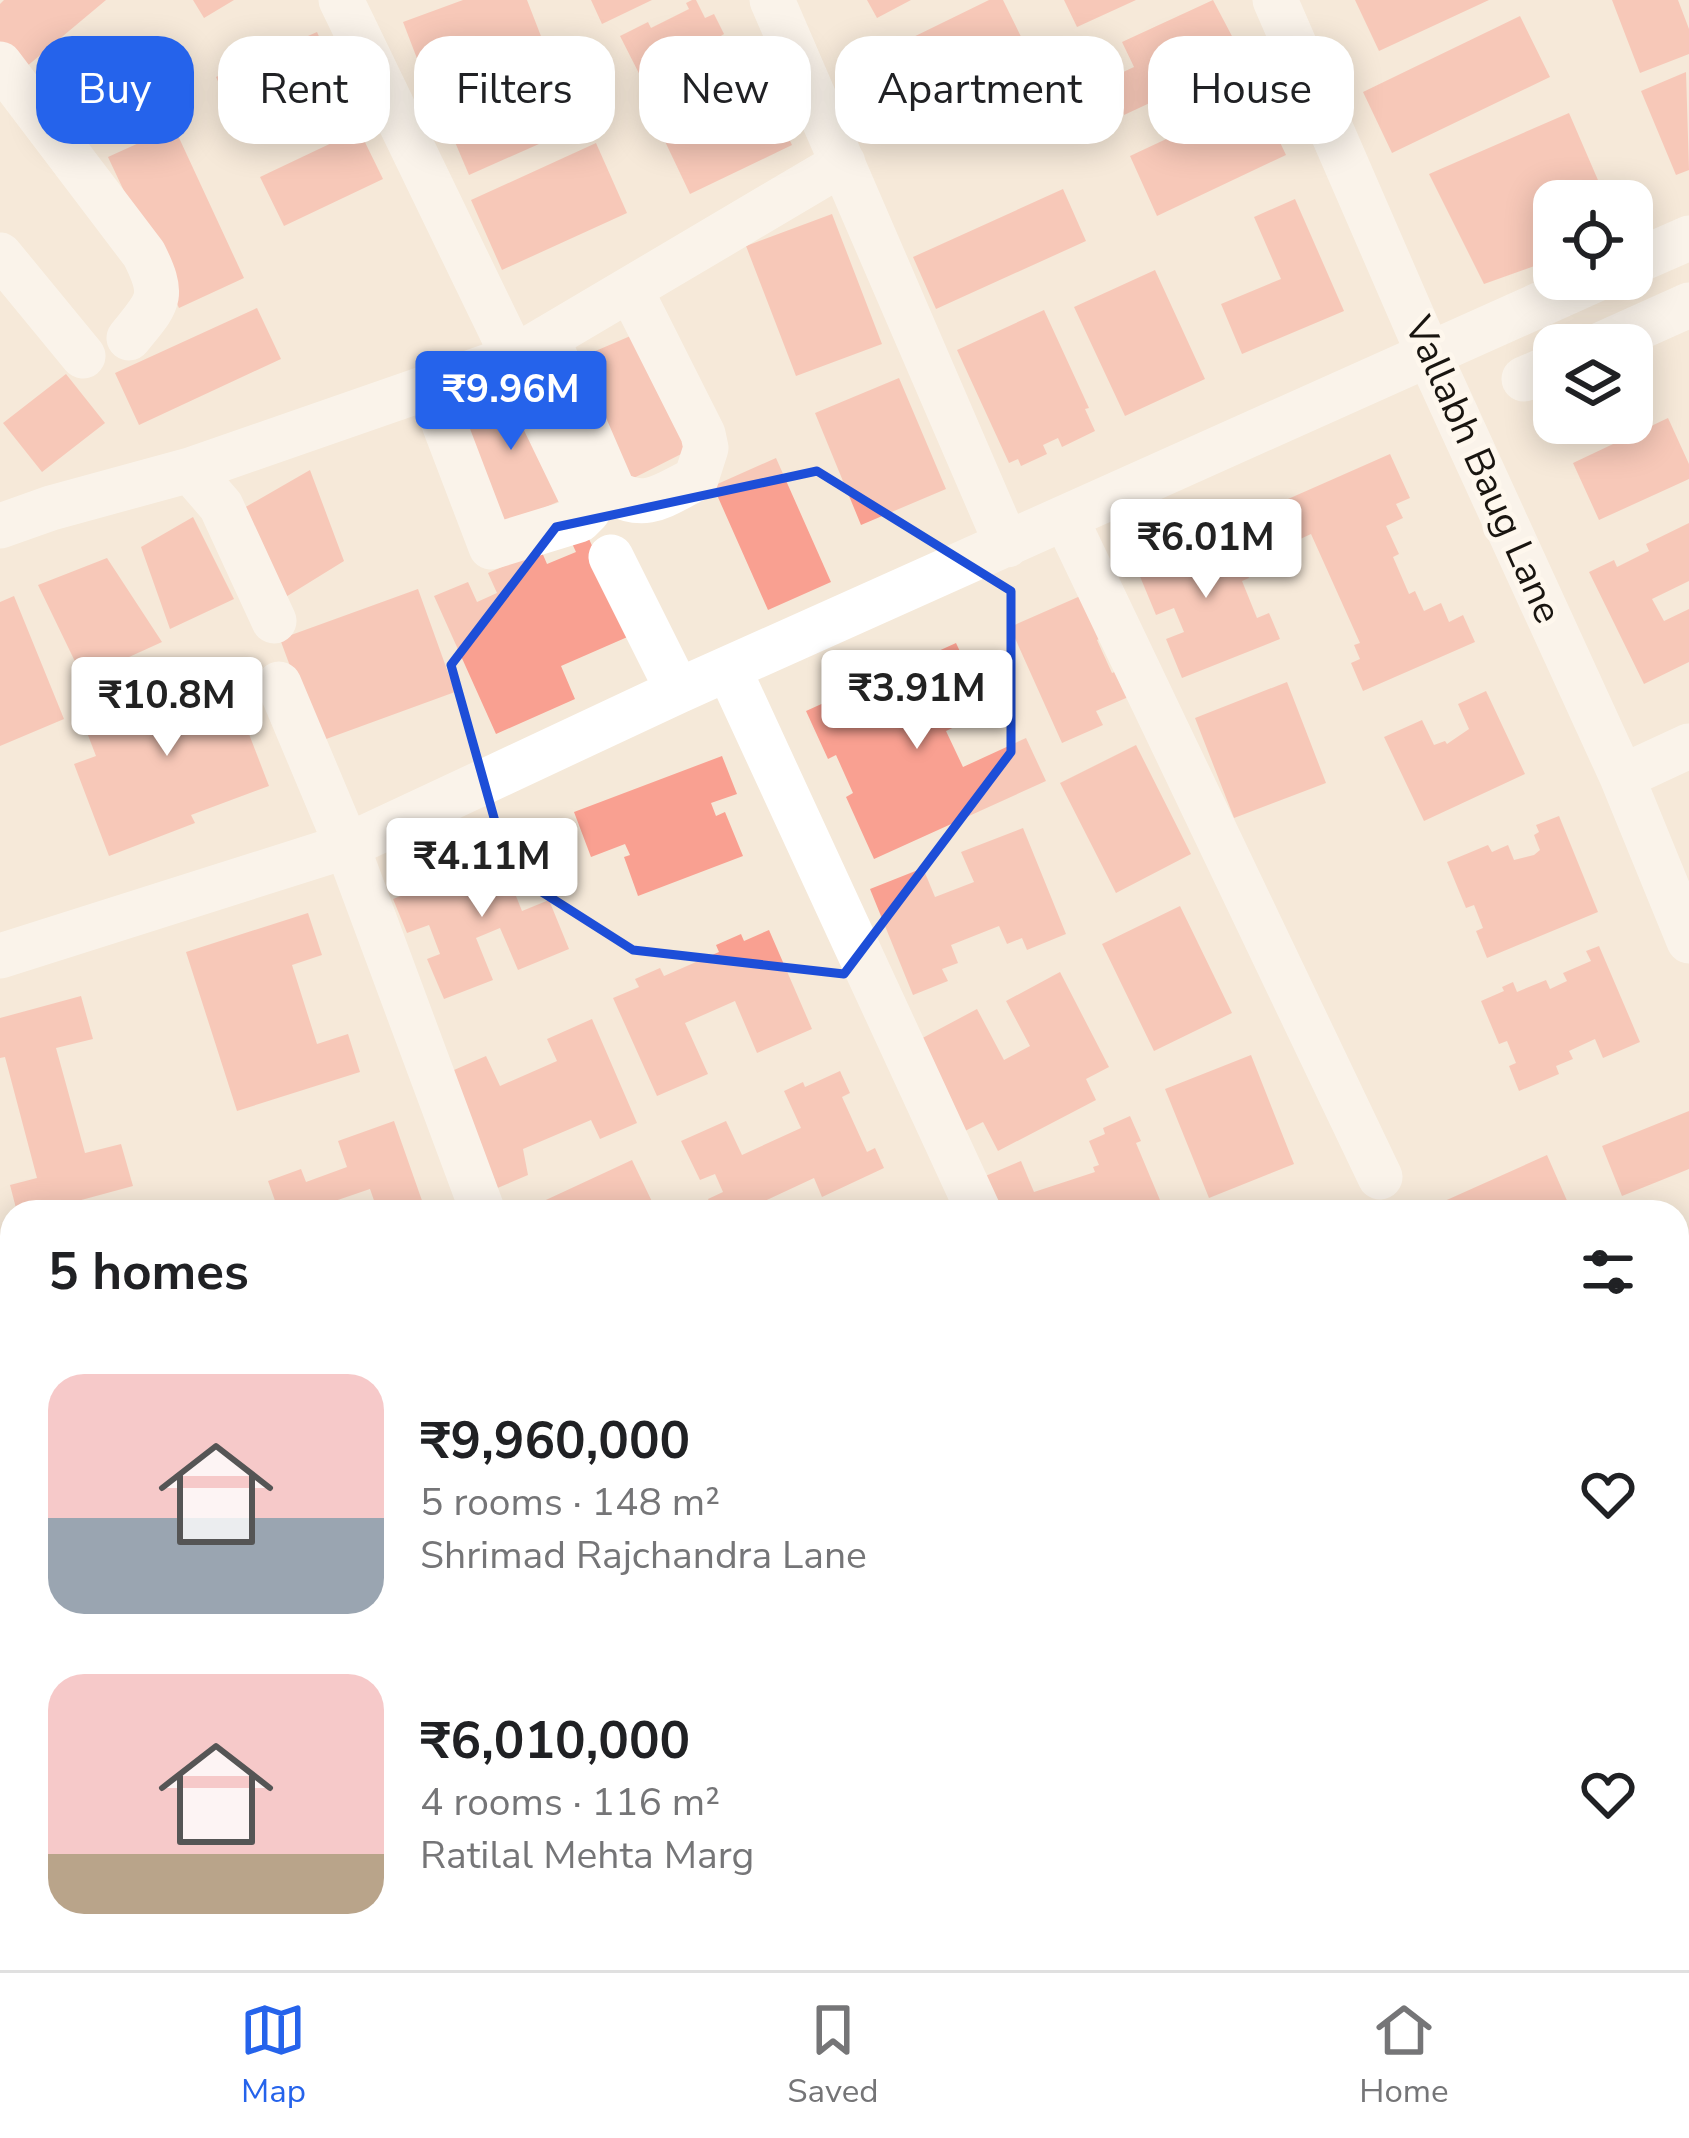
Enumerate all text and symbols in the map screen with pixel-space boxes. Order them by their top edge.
chip: Buy [36,36,194,144]
chip: Rent [218,36,390,144]
chip: Filters [414,36,615,144]
chip: New [639,36,811,144]
chip: Apartment [835,36,1124,144]
chip: House [1148,36,1354,144]
map controls [1533,180,1653,444]
button: locate [1533,180,1653,300]
street label: Vallabh Baug Lane [1391,307,1574,632]
button: layers [1533,324,1653,444]
pin: ₹9.96M [413,351,609,453]
text: ₹9.96M [442,363,580,416]
pin: ₹6.01M [1108,499,1304,601]
text: ₹6.01M [1137,511,1275,564]
pin: ₹3.91M [819,650,1015,752]
pin: ₹10.8M [69,657,265,759]
text: ₹3.91M [848,662,986,715]
text: ₹10.8M [98,669,236,722]
pin: ₹4.11M [384,818,580,920]
text: ₹4.11M [413,830,551,883]
text: 5 homes [48,1237,249,1307]
icon: filters [1575,1239,1641,1305]
text: ₹9,960,000 [420,1406,690,1476]
icon: home [144,1422,288,1566]
icon: heart [1575,1461,1641,1527]
text: 5 rooms · 148 m² [420,1476,720,1529]
text: Shrimad Rajchandra Lane [420,1529,867,1582]
text: ₹6,010,000 [420,1706,690,1776]
icon: home [144,1722,288,1866]
icon: heart [1575,1761,1641,1827]
text: 4 rooms · 116 m² [420,1776,720,1829]
text: Ratilal Mehta Marg [420,1829,754,1882]
tab: Map [240,1997,306,2114]
tab: Saved [787,1997,878,2114]
tab: Home [1359,1997,1449,2114]

